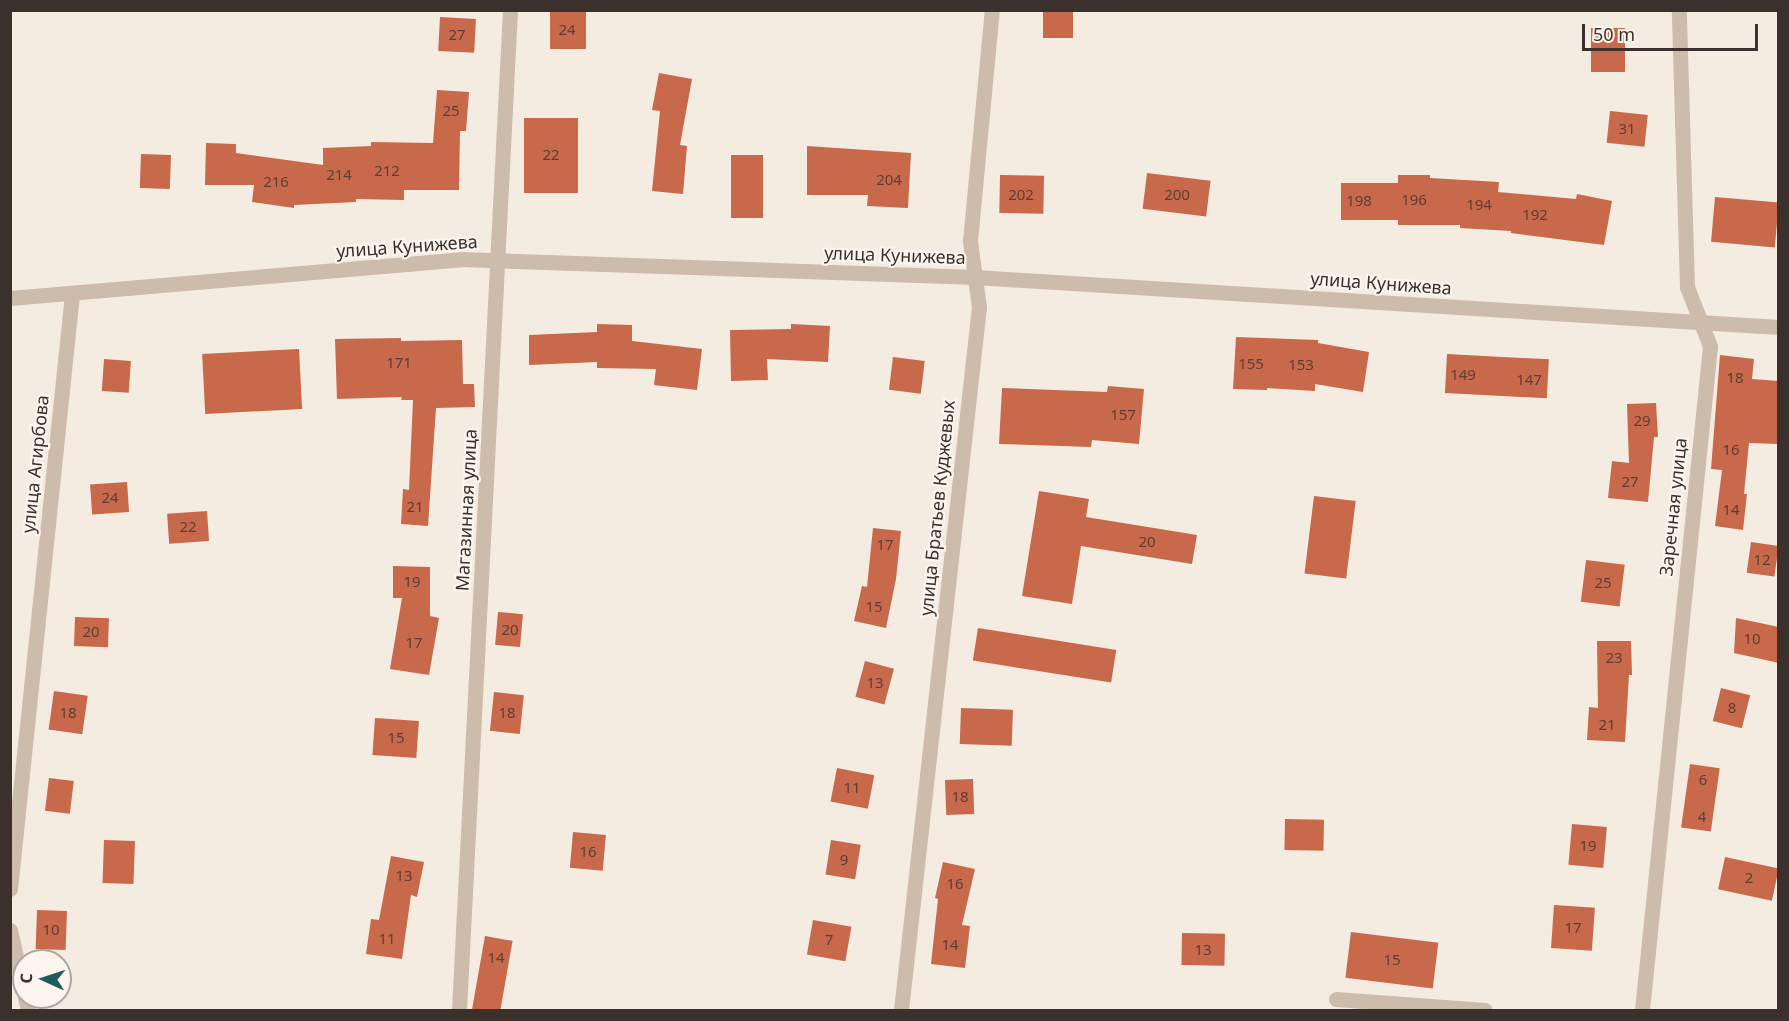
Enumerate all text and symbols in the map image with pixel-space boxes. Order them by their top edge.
scale bar [1585,12,1760,50]
house number: 24 [558,21,576,39]
text: 50 m [1593,22,1635,46]
house number: 27 [448,26,466,44]
house number: 25 [442,102,460,120]
house number: 31 [1618,120,1636,138]
house number: 22 [542,146,560,164]
house number: 212 [374,162,400,180]
house number: 214 [326,166,352,184]
house number: 204 [876,171,902,189]
house number: 216 [263,173,289,191]
house number: 202 [1008,186,1034,204]
house number: 200 [1164,186,1190,204]
house number: 196 [1401,191,1427,209]
house number: 198 [1346,192,1372,210]
house number: 194 [1466,196,1492,214]
house number: 192 [1522,206,1548,224]
street label: улица Кунижева [336,230,478,262]
street label: улица Кунижева [824,242,966,268]
street label: улица Кунижева [1310,267,1452,299]
house number: 171 [386,354,412,372]
house number: 155 [1238,355,1264,373]
house number: 153 [1288,356,1314,374]
house number: 149 [1450,366,1476,384]
house number: 18 [1726,369,1744,387]
house number: 147 [1516,371,1542,389]
street label: улица Агирбова [17,394,53,534]
street label: улица Братьев Куджевых [915,399,959,617]
house number: 157 [1110,406,1136,424]
house number: 29 [1633,412,1651,430]
street label: Магазинная улица [451,428,481,592]
street label: Заречная улица [1655,437,1691,577]
house number: 16 [1722,441,1740,459]
house number: 27 [1621,473,1639,491]
house number: 24 [101,489,119,507]
house number: 21 [406,498,424,516]
house number: 14 [1722,501,1740,519]
house number: 22 [179,518,197,536]
house number: 20 [1138,533,1156,551]
house number: 17 [876,536,894,554]
house number: 12 [1753,551,1771,569]
house number: 19 [403,573,421,591]
house number: 25 [1594,574,1612,592]
house number: 15 [865,598,883,616]
house number: 20 [501,621,519,639]
house number: 20 [82,623,100,641]
house number: 10 [1743,630,1761,648]
house number: 17 [405,634,423,652]
house number: 23 [1605,649,1623,667]
house number: 13 [866,674,884,692]
house number: 8 [1728,699,1736,717]
house number: 18 [59,704,77,722]
house number: 18 [498,704,516,722]
house number: 21 [1598,716,1616,734]
house number: 15 [387,729,405,747]
house number: 6 [1699,771,1707,789]
house number: 11 [843,779,861,797]
house number: 18 [951,788,969,806]
house number: 4 [1698,808,1706,826]
house number: 19 [1579,837,1597,855]
house number: 16 [579,843,597,861]
house number: 9 [840,851,848,869]
house number: 13 [395,867,413,885]
house number: 2 [1745,869,1753,887]
house number: 16 [946,875,964,893]
house number: 17 [1564,919,1582,937]
house number: 10 [42,921,60,939]
house number: 11 [378,930,396,948]
house number: 7 [825,931,833,949]
house number: 14 [941,936,959,954]
house number: 13 [1194,941,1212,959]
north arrow [12,949,72,1009]
house number: 14 [487,949,505,967]
house number: 15 [1383,951,1401,969]
text: С [15,972,37,984]

